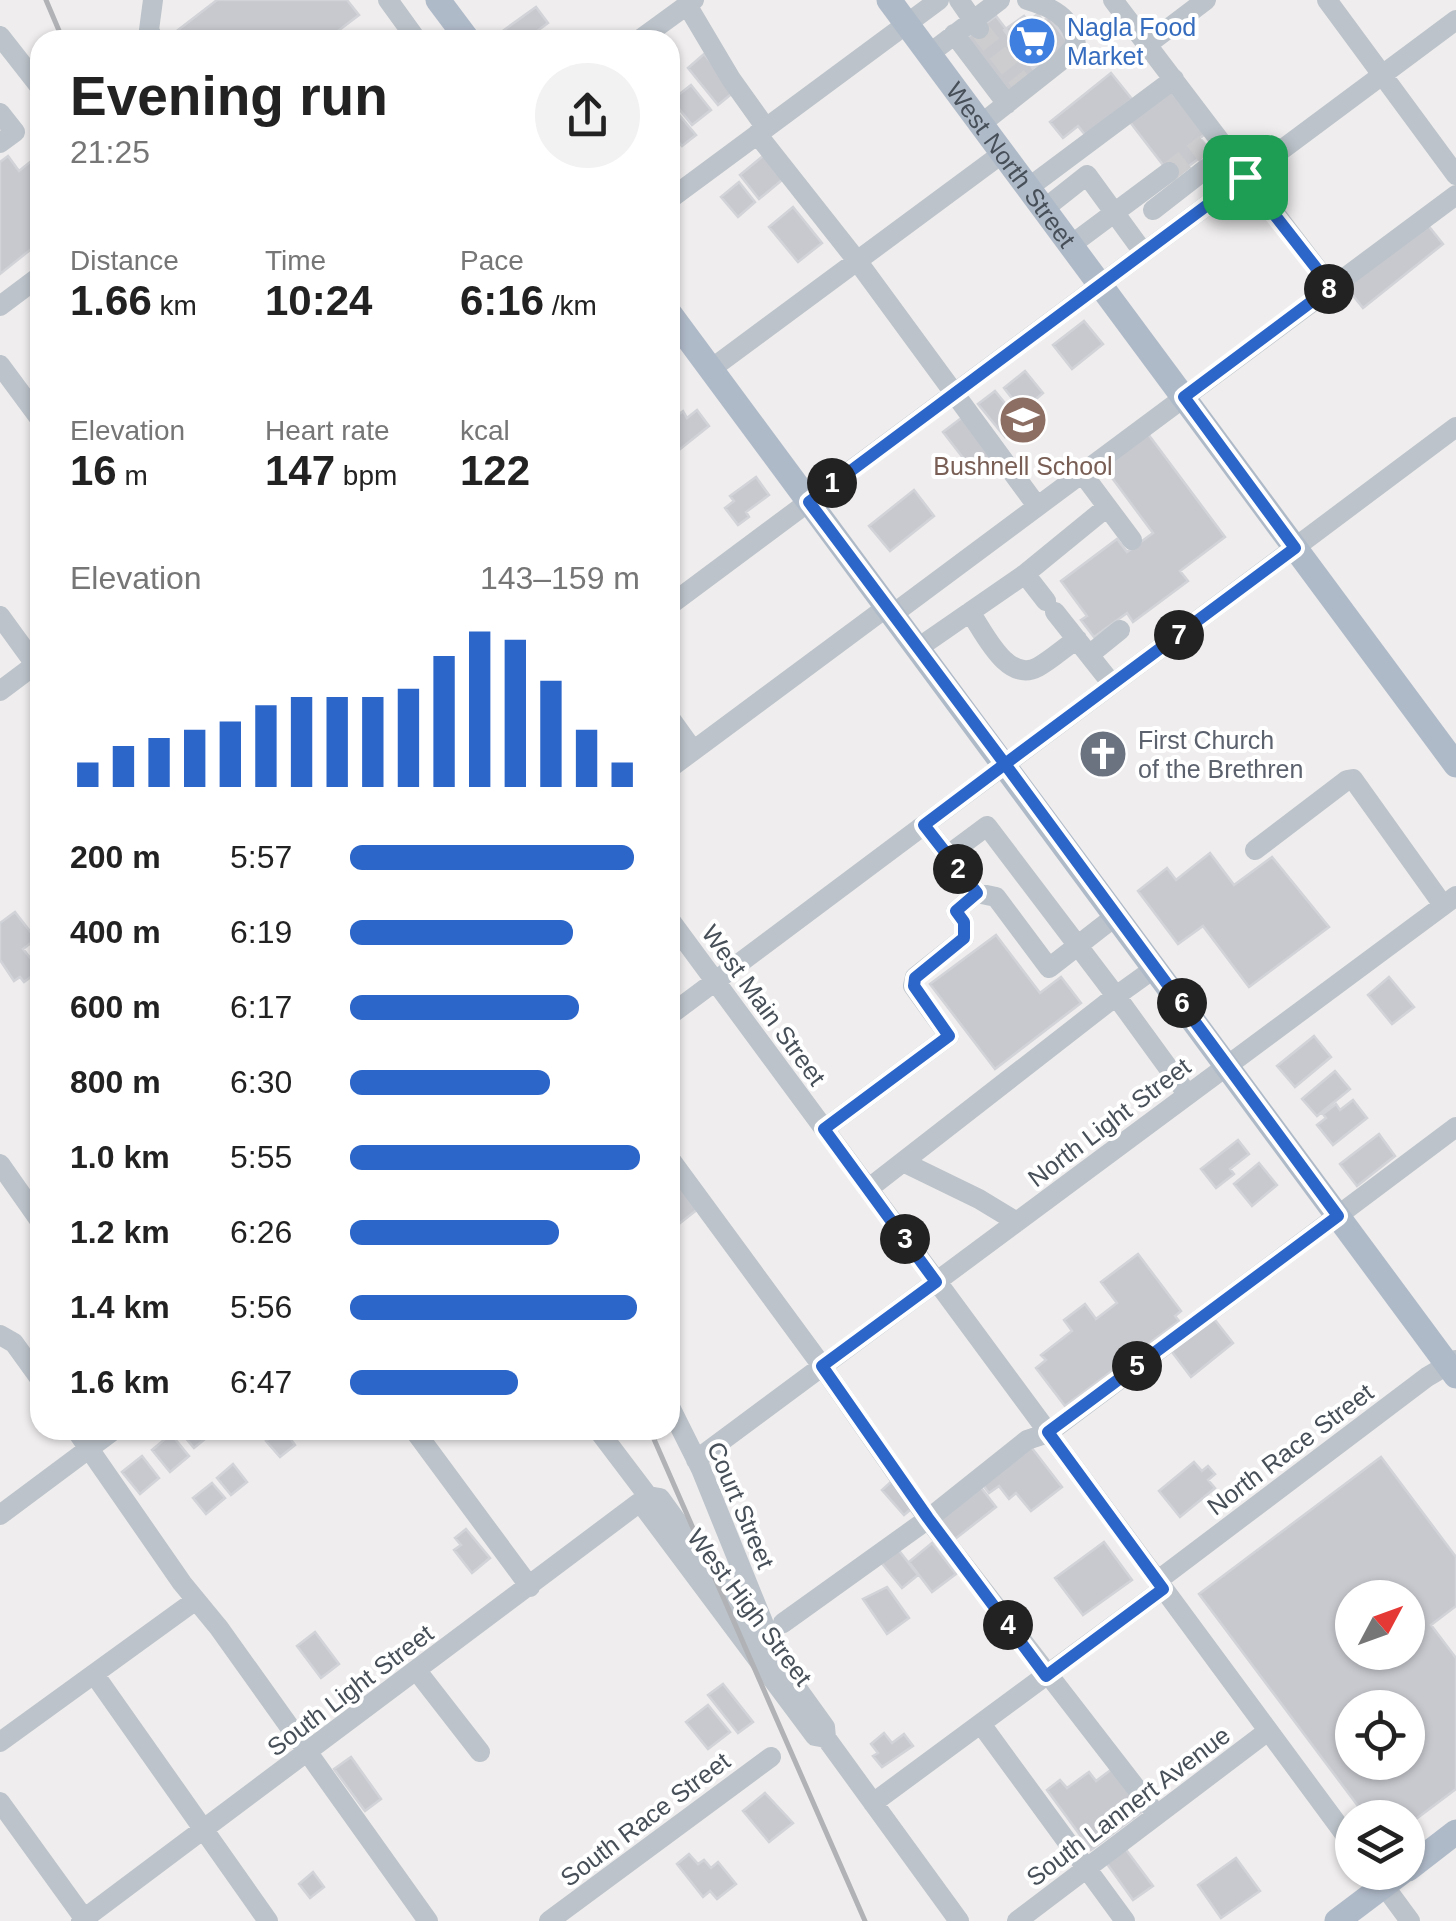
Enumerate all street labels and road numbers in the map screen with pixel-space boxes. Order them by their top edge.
street label: West North Street [941,77,1081,253]
street label: West Main Street [696,919,832,1091]
street label: North Light Street [1022,1052,1196,1192]
street label: North Race Street [1202,1378,1378,1520]
street label: Court Street [702,1437,780,1573]
street label: West High Street [682,1523,818,1691]
street label: South Light Street [262,1619,438,1761]
street label: South Lannert Avenue [1021,1720,1235,1892]
street label: South Race Street [555,1746,735,1892]

